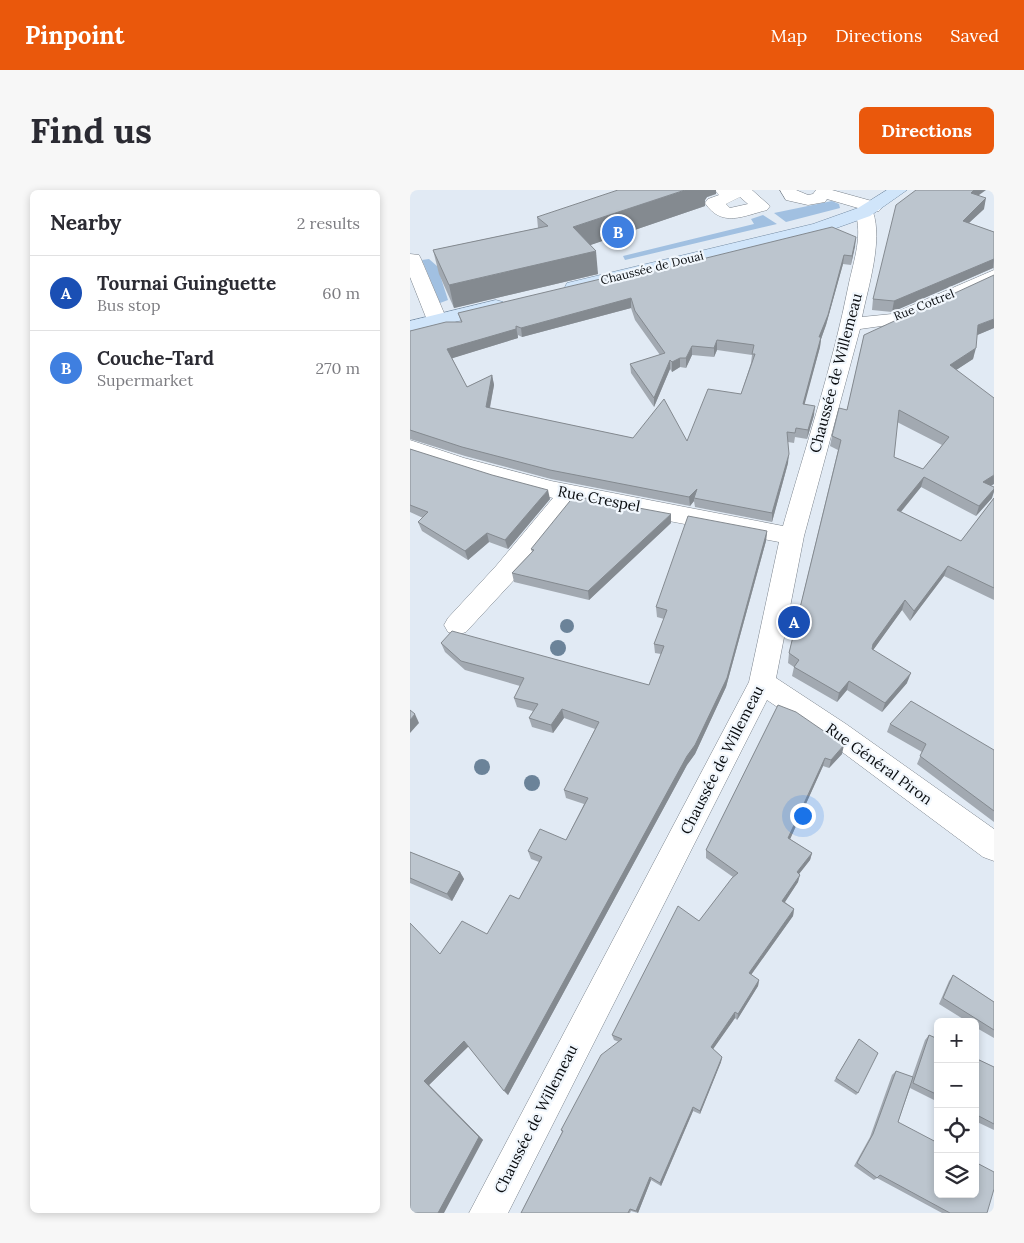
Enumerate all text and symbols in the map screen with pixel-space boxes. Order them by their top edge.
text: Pinpoint [25,20,124,51]
text: Map [771,24,807,47]
text: Directions [835,24,922,47]
text: Saved [950,24,999,47]
button: Directions [859,107,994,154]
text: Find us [30,108,152,153]
text: Nearby [50,209,121,236]
text: 2 results [297,213,360,233]
pin: B [602,213,634,251]
street label: Chaussée de Douai [599,247,705,288]
text: Tournai Guinguette [97,271,276,295]
text: A [61,283,71,303]
text: 60 m [322,283,360,303]
street label: Rue Cottrel [891,286,956,323]
street label: Chaussée de Willemeau [805,291,866,455]
text: Bus stop [97,295,161,315]
text: Couche-Tard [97,346,214,370]
text: B [61,358,71,378]
text: 270 m [316,358,360,378]
text: Supermarket [97,370,193,390]
street label: Rue Crespel [556,481,642,516]
pin: A [778,603,810,641]
street label: Chaussée de Willemeau [676,682,767,837]
street label: Rue Général Piron [822,719,936,809]
your location [790,803,816,829]
map controls [934,1018,979,1198]
button: + [934,1018,979,1063]
street label: Chaussée de Willemeau [490,1041,581,1196]
button: − [934,1063,979,1108]
button: locate [934,1108,979,1153]
button: layers [934,1153,979,1198]

